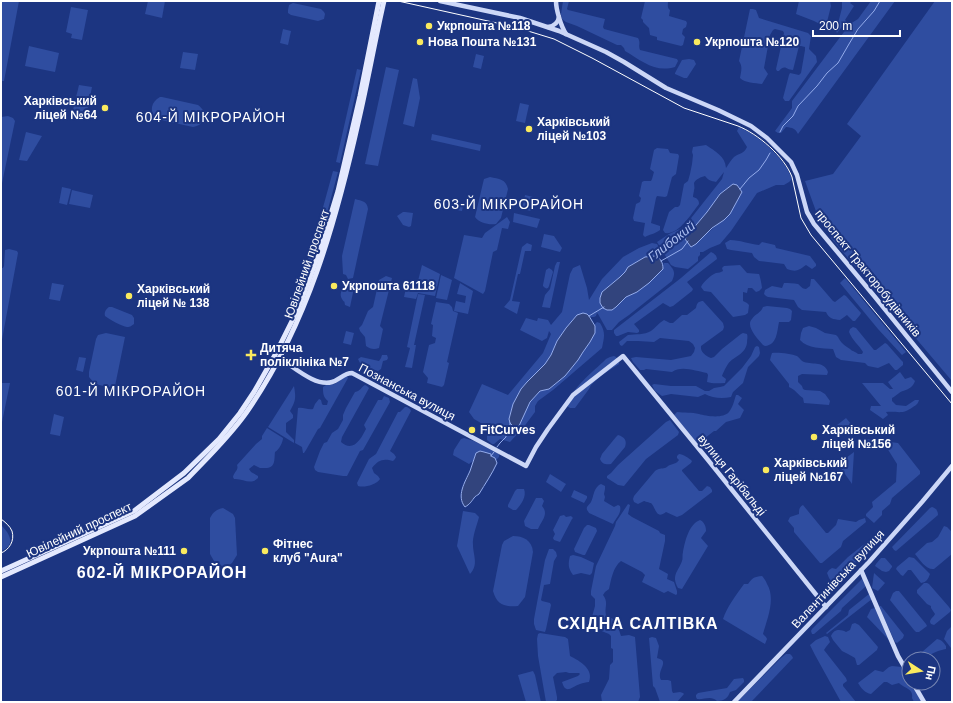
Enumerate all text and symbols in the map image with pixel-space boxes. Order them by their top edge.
scale bar [813,12,900,38]
place label: Укрпошта №118 [437,19,531,33]
text: 200 m [819,19,852,33]
marker: Укрпошта №118 [424,21,434,31]
place label: Нова Пошта №131 [428,35,537,49]
place label: Укрпошта №120 [705,35,800,49]
marker: Нова Пошта №131 [415,37,425,47]
marker: Укрпошта №120 [692,37,702,47]
place label: Харківський ліцей №64 [24,94,97,122]
marker: Харківський ліцей №64 [100,103,110,113]
district label: 604-Й МІКРОРАЙОН [136,108,286,125]
place label: Харківський ліцей №103 [537,115,610,143]
marker: Харківський ліцей №103 [524,124,534,134]
district label: 603-Й МІКРОРАЙОН [434,195,584,212]
street label: проспект Тракторобудівників [812,206,924,340]
street label: Ювілейний проспект [282,207,332,321]
water label: Глибокий [645,218,698,265]
place label: Укрпошта 61118 [342,279,435,293]
marker: Укрпошта 61118 [329,281,339,291]
place label: Харківський ліцей № 138 [137,282,210,310]
marker: Харківський ліцей № 138 [124,291,134,301]
place label: Дитяча поліклініка №7 [260,341,349,369]
marker: Дитяча поліклініка №7 [245,349,257,361]
street label: Познанська вулиця [356,361,458,423]
district label: 601-Й МІКРОРАЙОН [56,382,206,399]
place label: FitCurves [480,423,536,437]
place label: Харківський ліцей №156 [822,423,895,451]
marker: FitCurves [467,425,477,435]
street label: вулиця Гарібальді [695,432,769,518]
marker: Харківський ліцей №156 [809,432,819,442]
place label: Харківський ліцей №167 [774,456,847,484]
marker: Харківський ліцей №167 [761,465,771,475]
street label: Ювілейний проспект [24,499,134,561]
street label: Валентинівська вулиця [789,527,887,631]
place label: Фітнес клуб "Aura" [273,537,343,565]
place label: Укрпошта №111 [83,544,176,558]
marker: Укрпошта №111 [179,546,189,556]
marker: Фітнес клуб "Aura" [260,546,270,556]
district label: 602-Й МІКРОРАЙОН [77,563,247,581]
district label: СХІДНА САЛТІВКА [557,615,719,632]
north arrow [901,651,941,691]
text: Пн [923,665,938,681]

